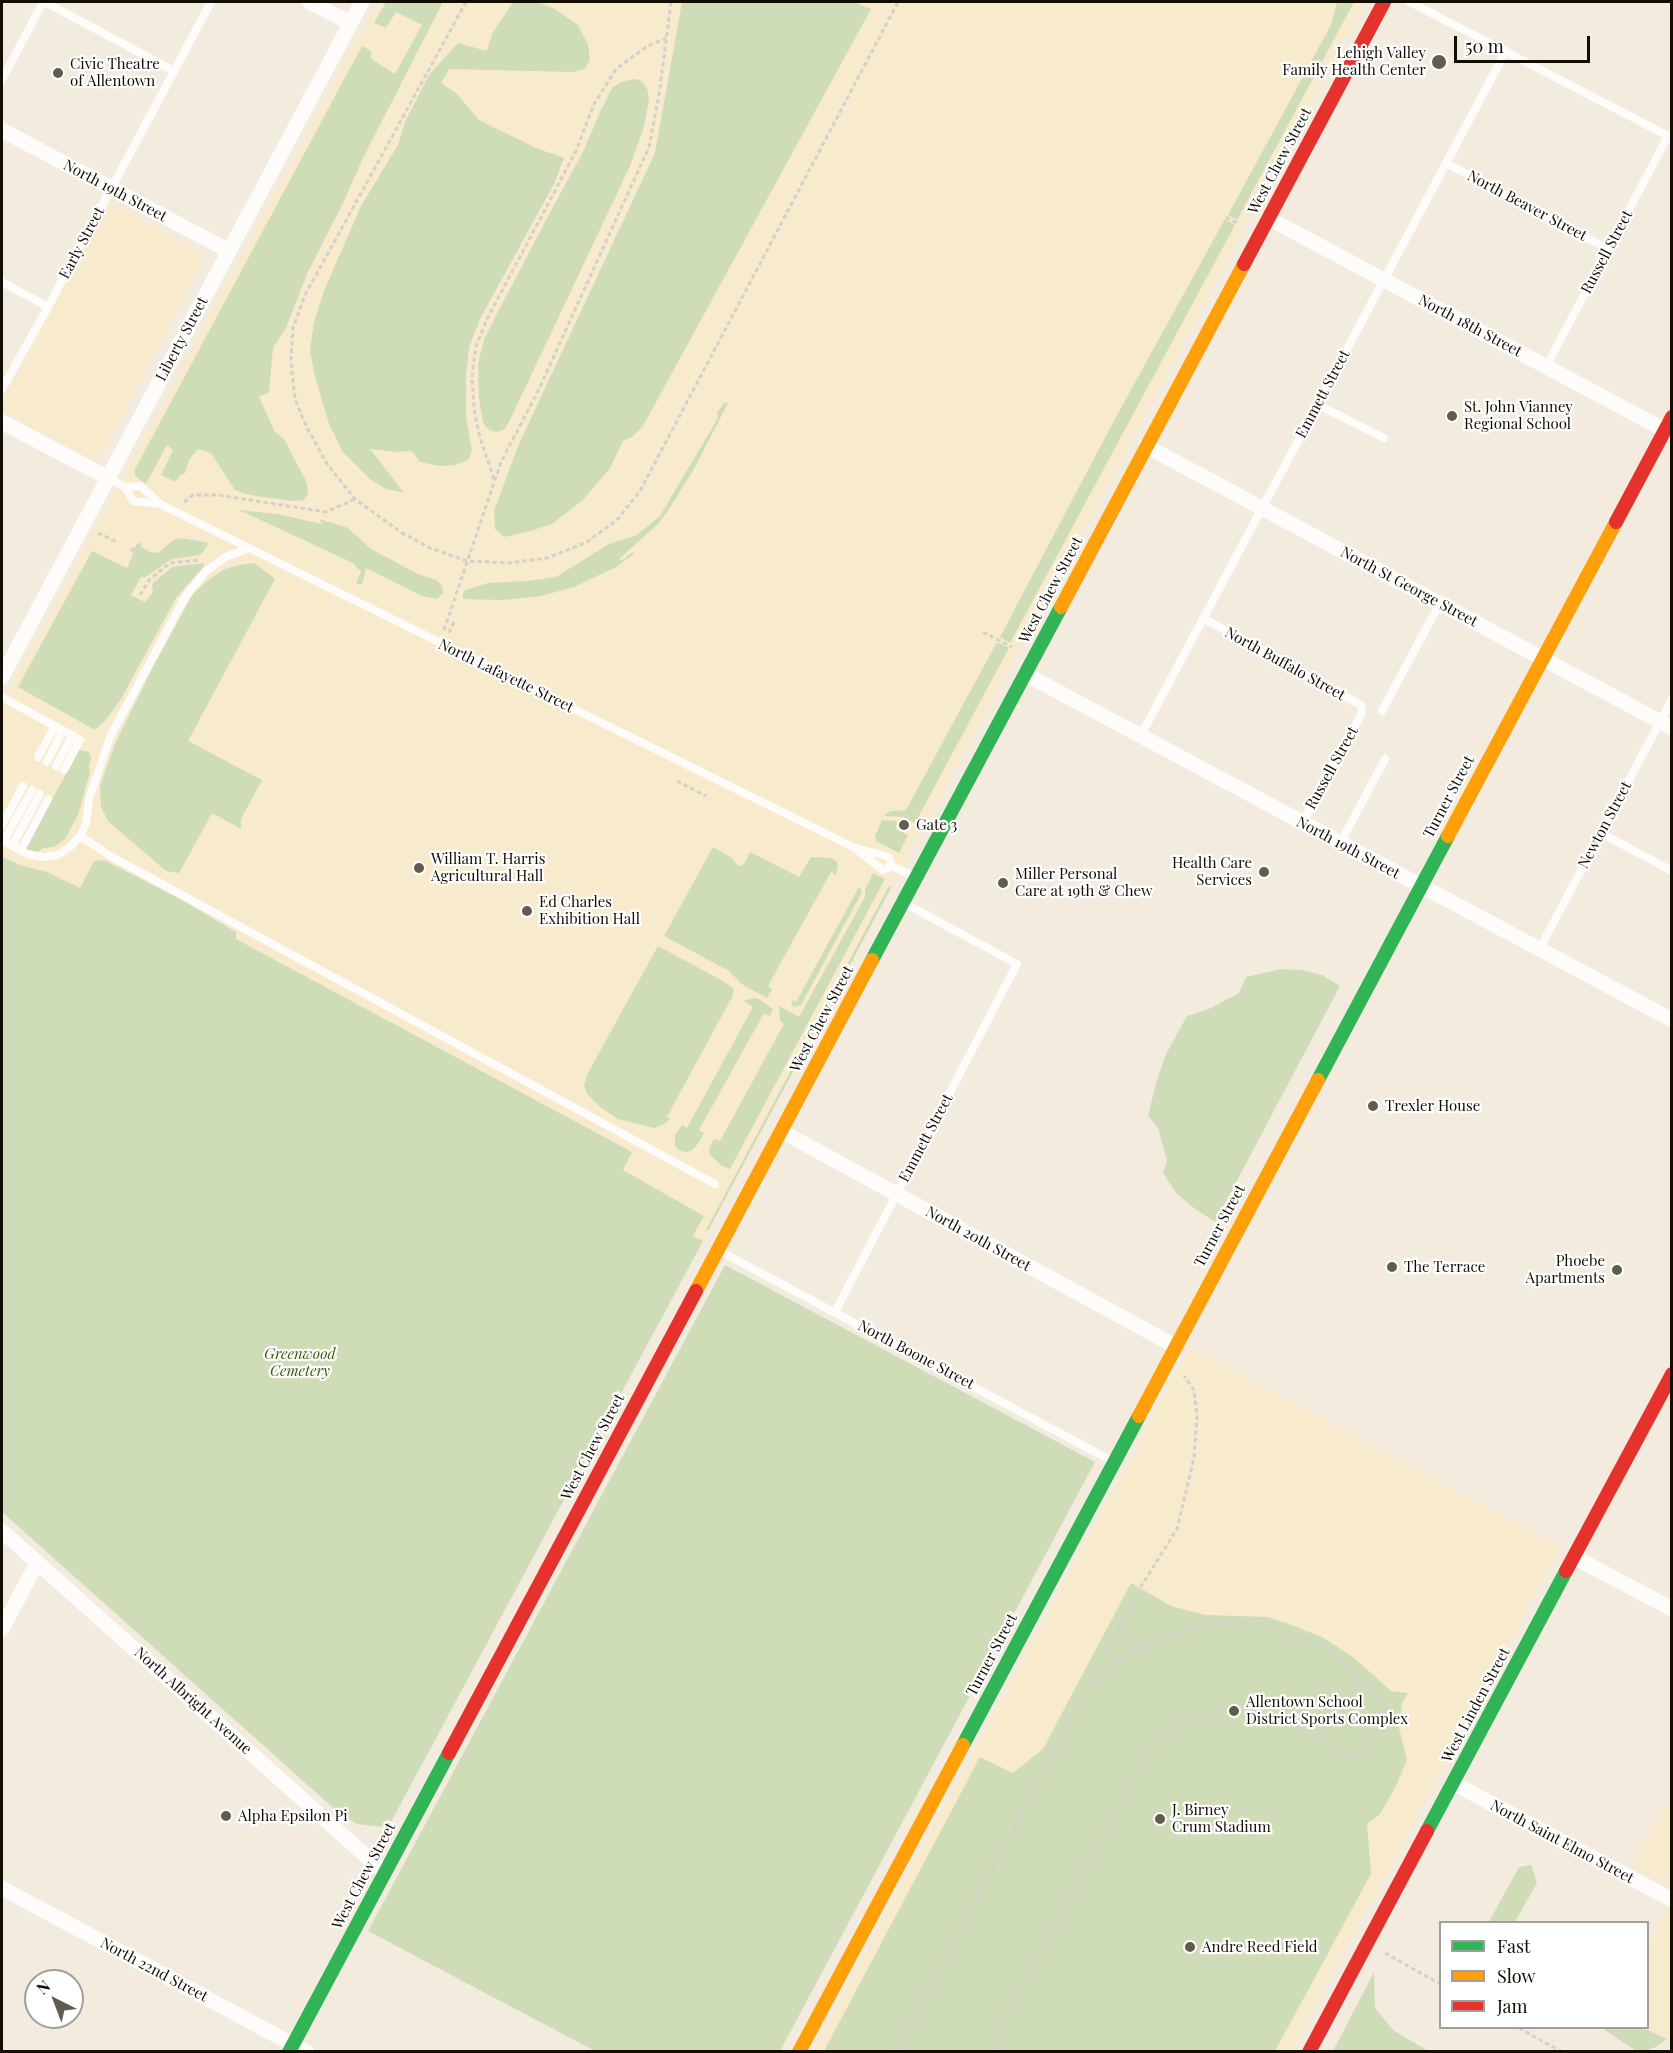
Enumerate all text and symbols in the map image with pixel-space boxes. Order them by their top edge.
scale bar [1457,24,1594,62]
text: 50 m [1465,34,1504,58]
place label: Lehigh Valley Family Health Center [1282,44,1426,79]
marker: Lehigh Valley Family Health Center [1430,53,1448,71]
place label: Civic Theatre of Allentown [70,55,160,90]
marker: Civic Theatre of Allentown [51,66,65,80]
street label: West Chew Street [1244,105,1316,217]
street label: North 19th Street [60,156,170,226]
street label: North Beaver Street [1464,167,1590,245]
street label: Early Street [56,204,108,282]
street label: Russell Street [1577,207,1637,297]
street label: North 18th Street [1415,291,1525,361]
street label: Liberty Street [152,294,212,384]
street label: Emmett Street [1292,347,1354,441]
place label: St. John Vianney Regional School [1464,398,1573,433]
marker: St. John Vianney Regional School [1445,409,1459,423]
street label: West Chew Street [1015,534,1087,646]
street label: North St George Street [1337,543,1481,631]
street label: North Buffalo Street [1222,623,1348,705]
street label: North Lafayette Street [435,635,577,717]
street label: Russell Street [1302,723,1362,813]
street label: Turner Street [1420,753,1478,841]
street label: Newton Street [1575,778,1635,872]
street label: North 19th Street [1293,813,1403,883]
place label: Gate 3 [916,816,957,834]
marker: Gate 3 [897,818,911,832]
place label: William T. Harris Agricultural Hall [431,850,545,885]
place label: Health Care Services [1172,854,1252,889]
marker: William T. Harris Agricultural Hall [412,861,426,875]
place label: Miller Personal Care at 19th & Chew [1015,865,1153,900]
marker: Health Care Services [1257,865,1271,879]
marker: Miller Personal Care at 19th & Chew [996,876,1010,890]
place label: Ed Charles Exhibition Hall [539,893,640,928]
marker: Ed Charles Exhibition Hall [520,904,534,918]
street label: West Chew Street [786,963,858,1075]
street label: Emmett Street [895,1091,957,1185]
place label: Trexler House [1385,1097,1480,1115]
marker: Trexler House [1366,1099,1380,1113]
street label: Turner Street [1191,1182,1249,1270]
street label: North 20th Street [922,1203,1034,1275]
place label: Phoebe Apartments [1526,1252,1605,1287]
place label: The Terrace [1404,1258,1485,1276]
marker: The Terrace [1385,1260,1399,1274]
marker: Phoebe Apartments [1610,1263,1624,1277]
street label: North Boone Street [855,1317,977,1393]
park label: Greenwood Cemetery [264,1345,336,1380]
street label: West Chew Street [557,1391,629,1503]
street label: Turner Street [963,1611,1021,1699]
street label: North Albright Avenue [131,1644,255,1758]
street label: West Linden Street [1438,1645,1514,1765]
place label: Allentown School District Sports Complex [1246,1693,1408,1728]
marker: Allentown School District Sports Complex [1227,1704,1241,1718]
street label: North Saint Elmo Street [1487,1796,1637,1888]
place label: J. Birney Crum Stadium [1172,1801,1271,1836]
place label: Alpha Epsilon Pi [238,1807,348,1825]
marker: Alpha Epsilon Pi [219,1809,233,1823]
marker: J. Birney Crum Stadium [1153,1812,1167,1826]
street label: West Chew Street [328,1820,400,1932]
legend [1439,1921,1649,2029]
street label: North 22nd Street [97,1934,211,2006]
text: Fast [1497,1934,1530,1958]
place label: Andre Reed Field [1202,1938,1318,1956]
marker: Andre Reed Field [1183,1940,1197,1954]
text: Slow [1497,1964,1535,1988]
north arrow [24,1969,84,2029]
text: N [32,1975,54,1998]
text: Jam [1497,1994,1527,2018]

